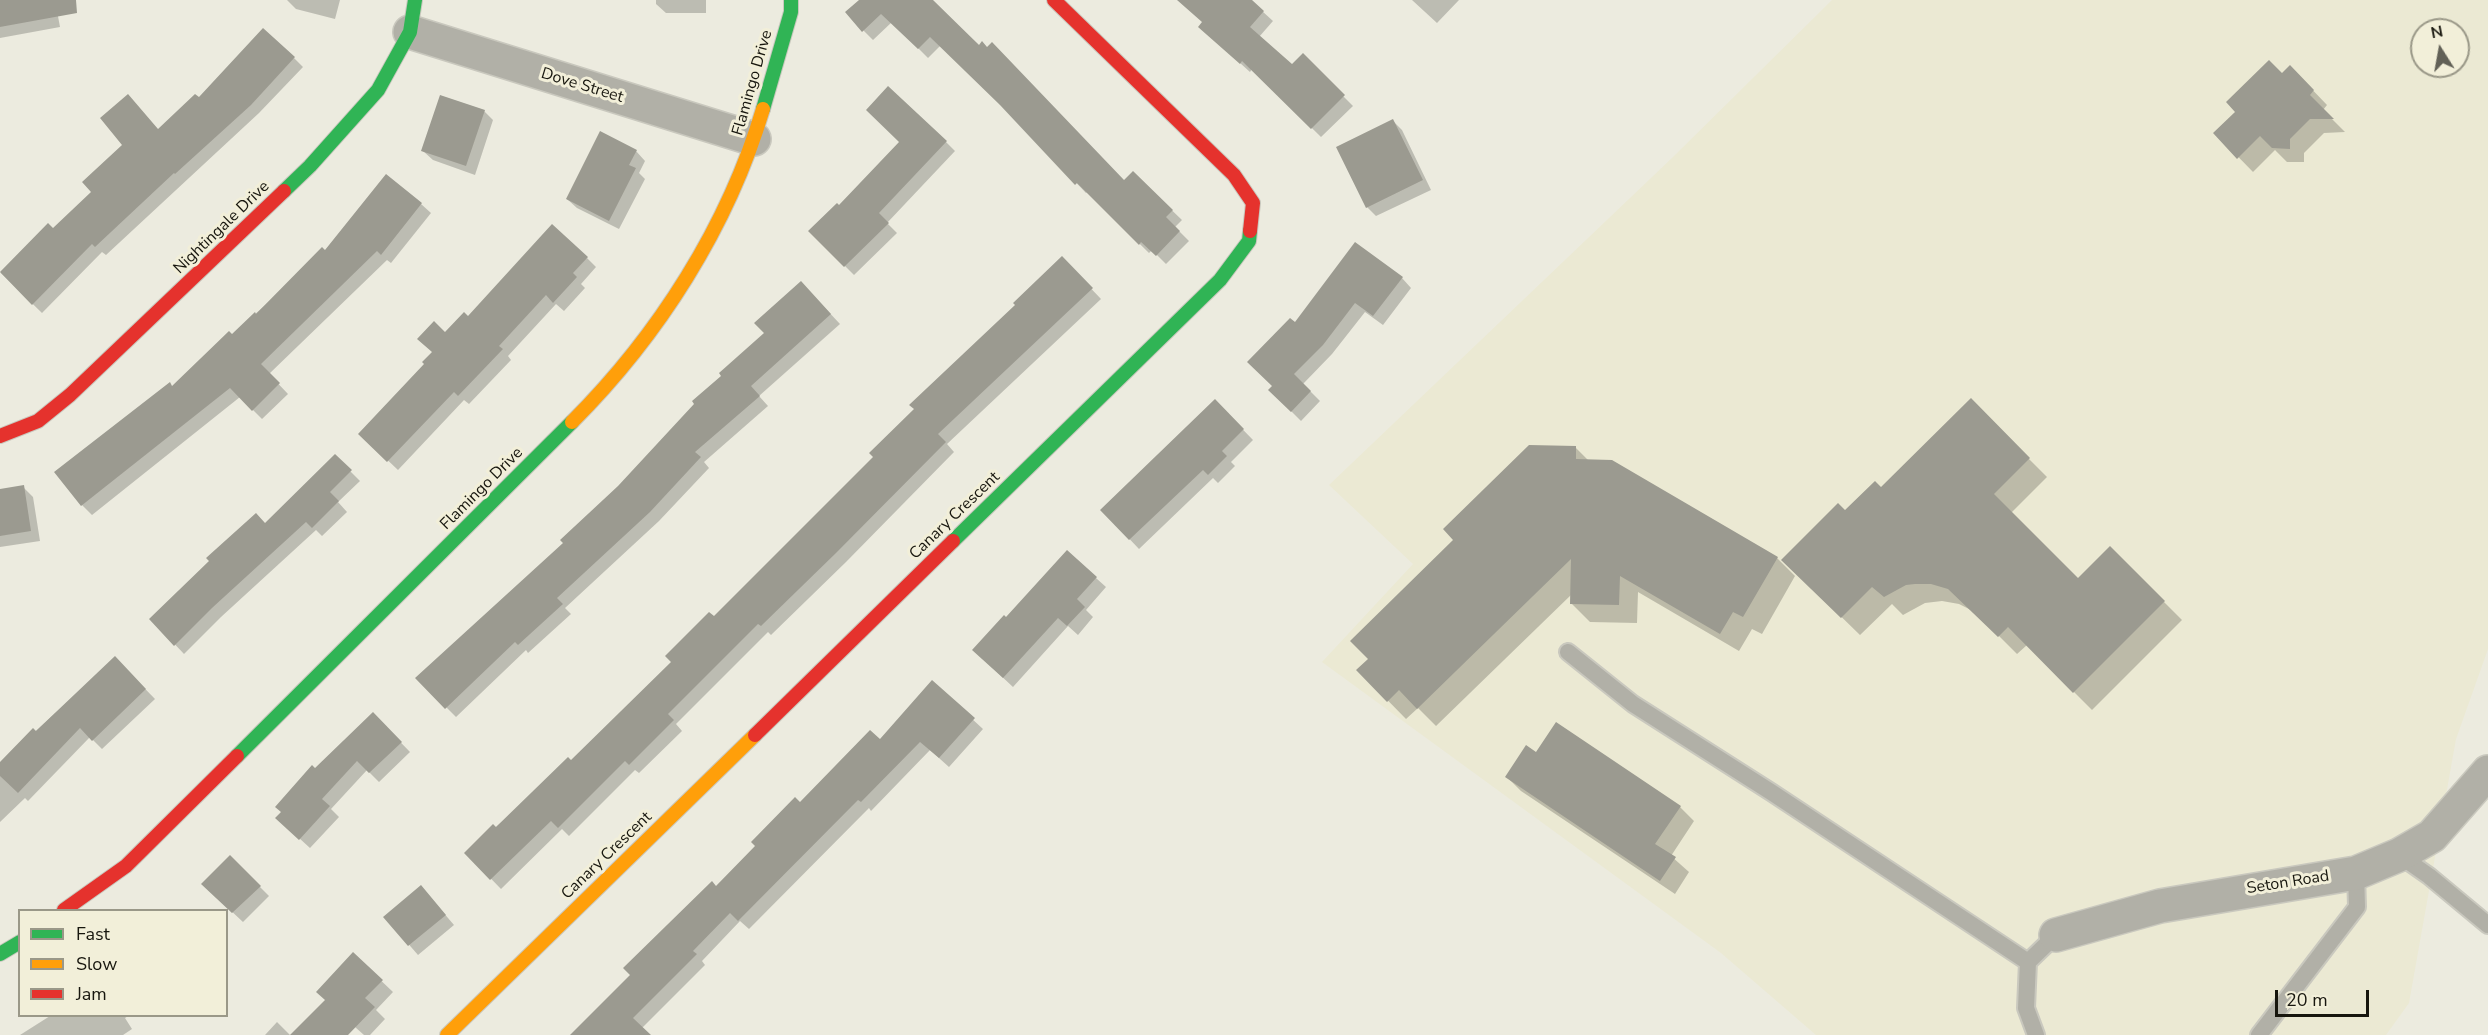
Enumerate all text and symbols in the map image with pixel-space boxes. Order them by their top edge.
north arrow [2410,18,2470,78]
text: N [2429,20,2445,44]
street label: Flamingo Drive [729,28,777,138]
street label: Dove Street [539,64,625,108]
street label: Nightingale Drive [170,178,274,278]
street label: Flamingo Drive [437,444,527,534]
street label: Canary Crescent [906,468,1004,564]
street label: Canary Crescent [558,808,656,904]
street label: Seton Road [2245,867,2331,899]
legend [18,909,228,1017]
text: Fast [76,922,110,946]
text: Slow [76,952,117,976]
scale bar [2278,978,2372,1016]
text: Jam [76,982,107,1006]
text: 20 m [2286,988,2328,1012]

